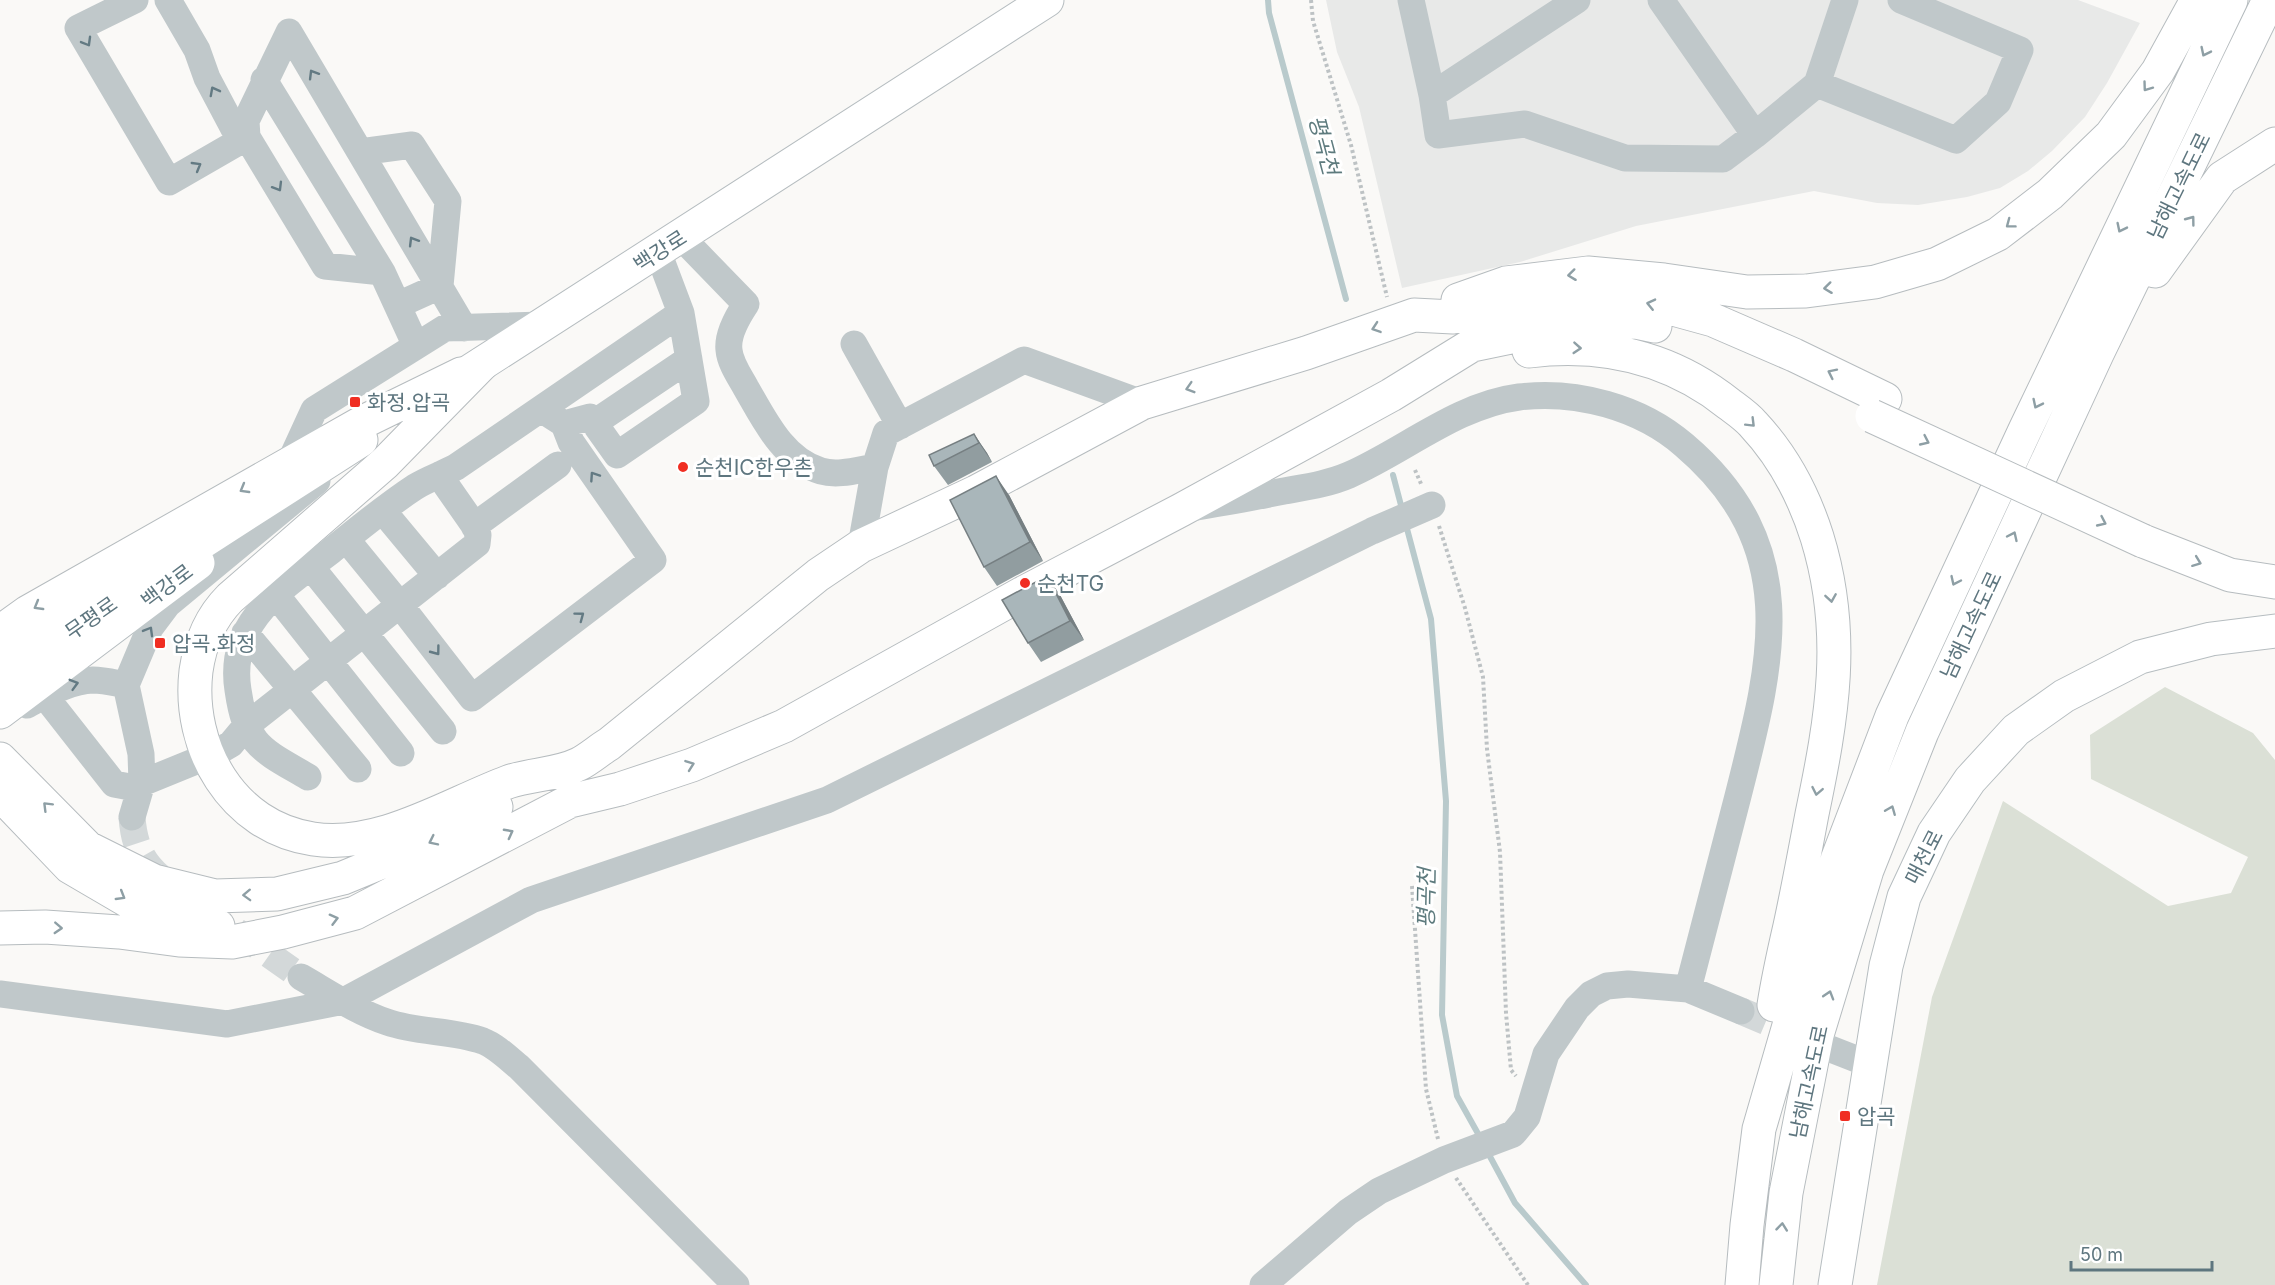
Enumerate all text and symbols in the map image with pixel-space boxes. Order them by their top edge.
one-way arrow [80,36,91,46]
one-way arrow [2201,46,2213,57]
one-way arrow [309,70,321,80]
one-way arrow [2143,80,2154,91]
one-way arrow [210,87,221,97]
water label: 평곡천 [1304,112,1345,180]
street label: 남해고속도로 [2142,128,2216,244]
one-way arrow [191,162,201,173]
one-way arrow [270,181,282,191]
one-way arrow [2184,216,2195,227]
one-way arrow [2006,217,2017,228]
one-way arrow [2117,222,2129,233]
street label: 백강로 [629,225,691,277]
one-way arrow [409,237,420,247]
one-way arrow [1567,268,1576,281]
one-way arrow [1824,281,1833,294]
one-way arrow [1646,298,1656,311]
one-way arrow [1371,321,1382,334]
one-way arrow [1572,342,1581,355]
one-way arrow [1828,369,1839,381]
one-way arrow [1185,381,1196,393]
place label: 화정.압곡 [367,390,450,415]
marker: 화정.압곡 [348,395,362,409]
one-way arrow [2033,398,2045,409]
one-way arrow [1744,417,1755,427]
one-way arrow [1918,434,1929,446]
place label: 순천IC한우촌 [695,455,813,480]
marker: 순천IC한우촌 [676,460,690,474]
one-way arrow [589,472,601,482]
one-way arrow [240,482,250,493]
one-way arrow [2096,515,2107,527]
one-way arrow [2005,532,2017,543]
one-way arrow [2191,555,2202,567]
street label: 백강로 [136,559,198,613]
street label: 남해고속도로 [1935,567,2007,683]
place label: 순천TG [1037,571,1104,596]
one-way arrow [1950,575,1962,586]
marker: 순천TG [1018,576,1032,590]
street label: 무평로 [60,591,122,645]
one-way arrow [1824,593,1836,602]
one-way arrow [34,599,44,610]
one-way arrow [573,612,584,623]
one-way arrow [142,627,153,638]
place label: 압곡.화정 [172,631,255,656]
marker: 압곡.화정 [153,636,167,650]
one-way arrow [428,645,439,656]
one-way arrow [68,679,79,691]
one-way arrow [685,760,695,773]
one-way arrow [1811,786,1824,796]
one-way arrow [44,803,55,814]
one-way arrow [1883,805,1896,816]
street label: 매천로 [1900,825,1948,889]
one-way arrow [502,829,513,840]
one-way arrow [428,833,439,845]
water label: 평곡천 [1412,865,1440,929]
one-way arrow [114,889,125,901]
one-way arrow [243,889,252,902]
one-way arrow [329,913,339,926]
one-way arrow [54,922,63,935]
one-way arrow [1822,990,1834,1001]
street label: 남해고속도로 [1785,1023,1833,1141]
place label: 압곡 [1857,1104,1896,1129]
marker: 압곡 [1838,1109,1852,1123]
one-way arrow [1775,1222,1788,1231]
scale bar [2071,1234,2212,1272]
text: 50 m [2080,1244,2123,1265]

